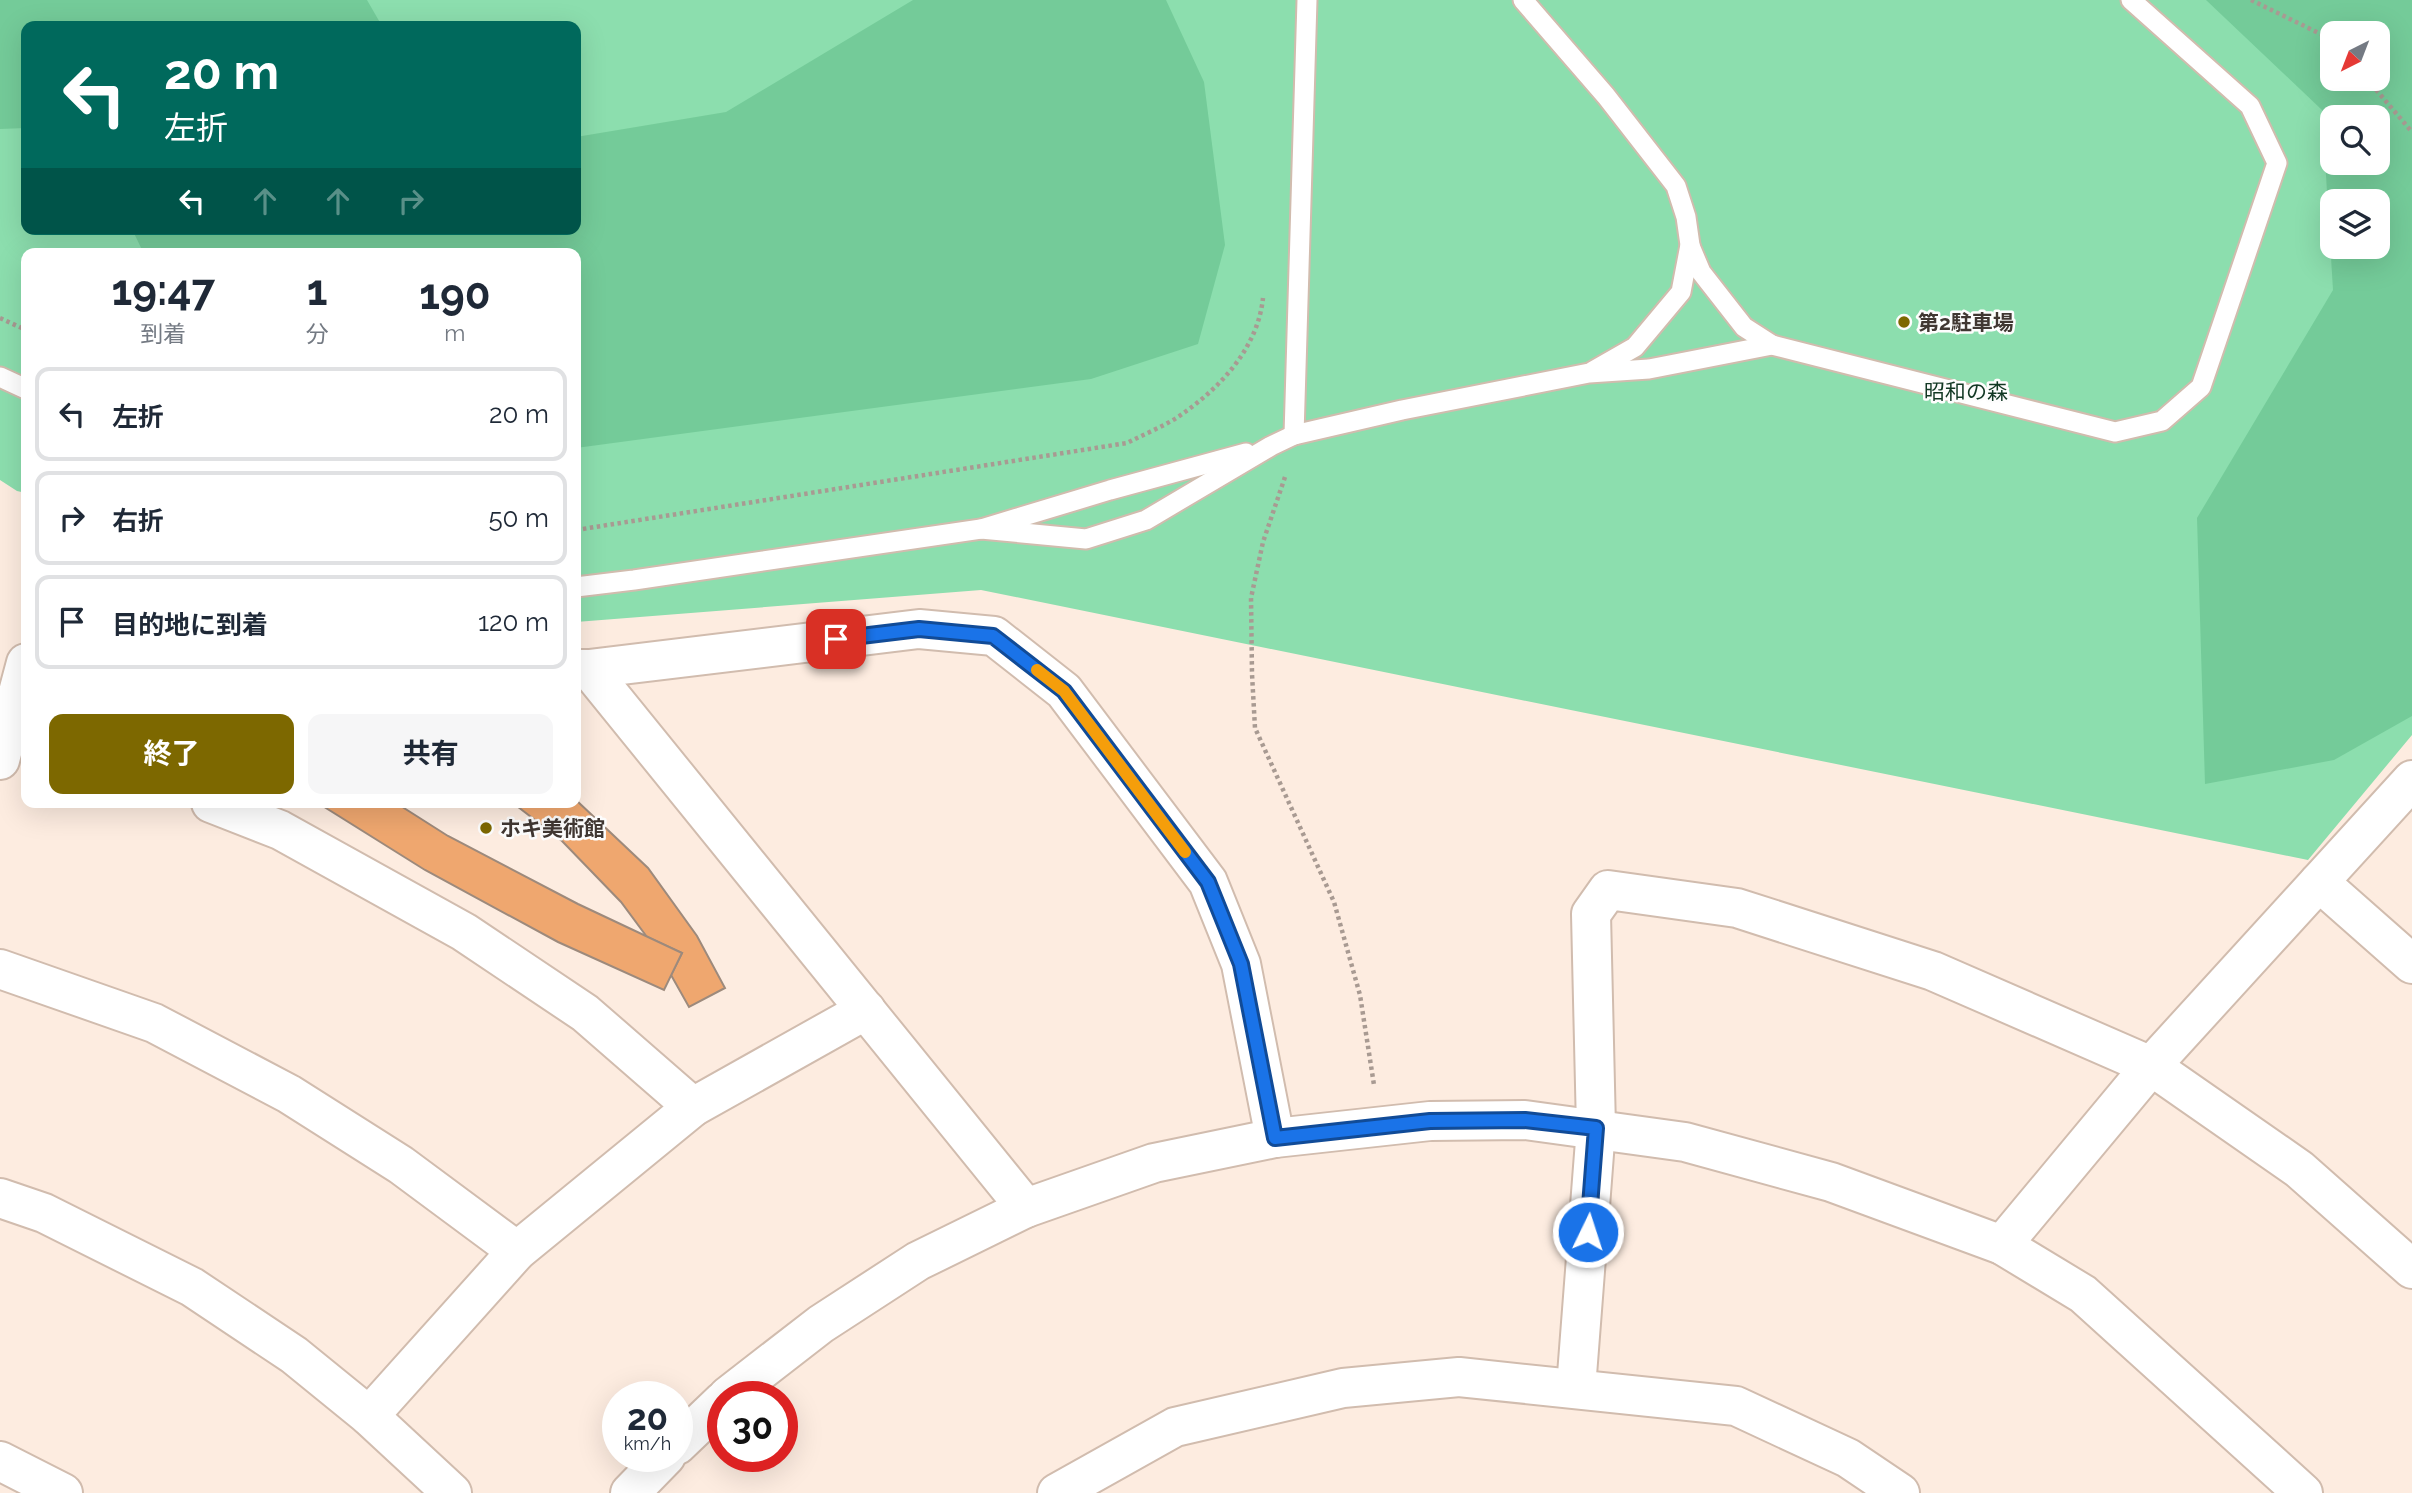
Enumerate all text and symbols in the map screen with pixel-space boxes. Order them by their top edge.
north arrow [2320,21,2390,91]
map controls [2320,21,2390,259]
text: 20 m [164,43,279,100]
icon: left [49,49,140,140]
button: search [2320,105,2390,175]
text: 左折 [164,109,228,146]
icon: left [173,182,211,220]
icon: ahead [246,182,284,220]
icon: ahead [319,182,357,220]
icon: right [392,182,430,220]
button: layers [2320,189,2390,259]
text: 19:47 [112,266,215,315]
text: 1 [307,266,327,315]
text: 190 [419,270,490,319]
place label: 第2駐車場 [1918,310,2014,335]
marker: 第2駐車場 [1896,314,1912,330]
text: m [444,319,465,346]
text: 到着 [140,320,186,347]
text: 分 [306,320,329,347]
park label: 昭和の森 [1924,379,2008,404]
icon: left [53,395,91,433]
text: 20 m [489,399,549,429]
text: 左折 [112,402,164,432]
icon: right [53,499,91,537]
text: 50 m [488,503,549,533]
text: 右折 [112,506,164,536]
icon: arrive [53,603,91,641]
text: 120 m [478,607,549,637]
pin [806,609,866,669]
text: 目的地に到着 [112,610,268,640]
icon: arrive [817,620,855,658]
button: 終了 [49,714,294,794]
button: 共有 [308,714,553,794]
place label: ホキ美術館 [500,816,605,841]
marker: ホキ美術館 [478,820,494,836]
position arrow [1551,1195,1625,1269]
speed limit sign: 30 [707,1381,798,1472]
text: 20 [627,1397,668,1438]
text: km/h [624,1433,671,1454]

